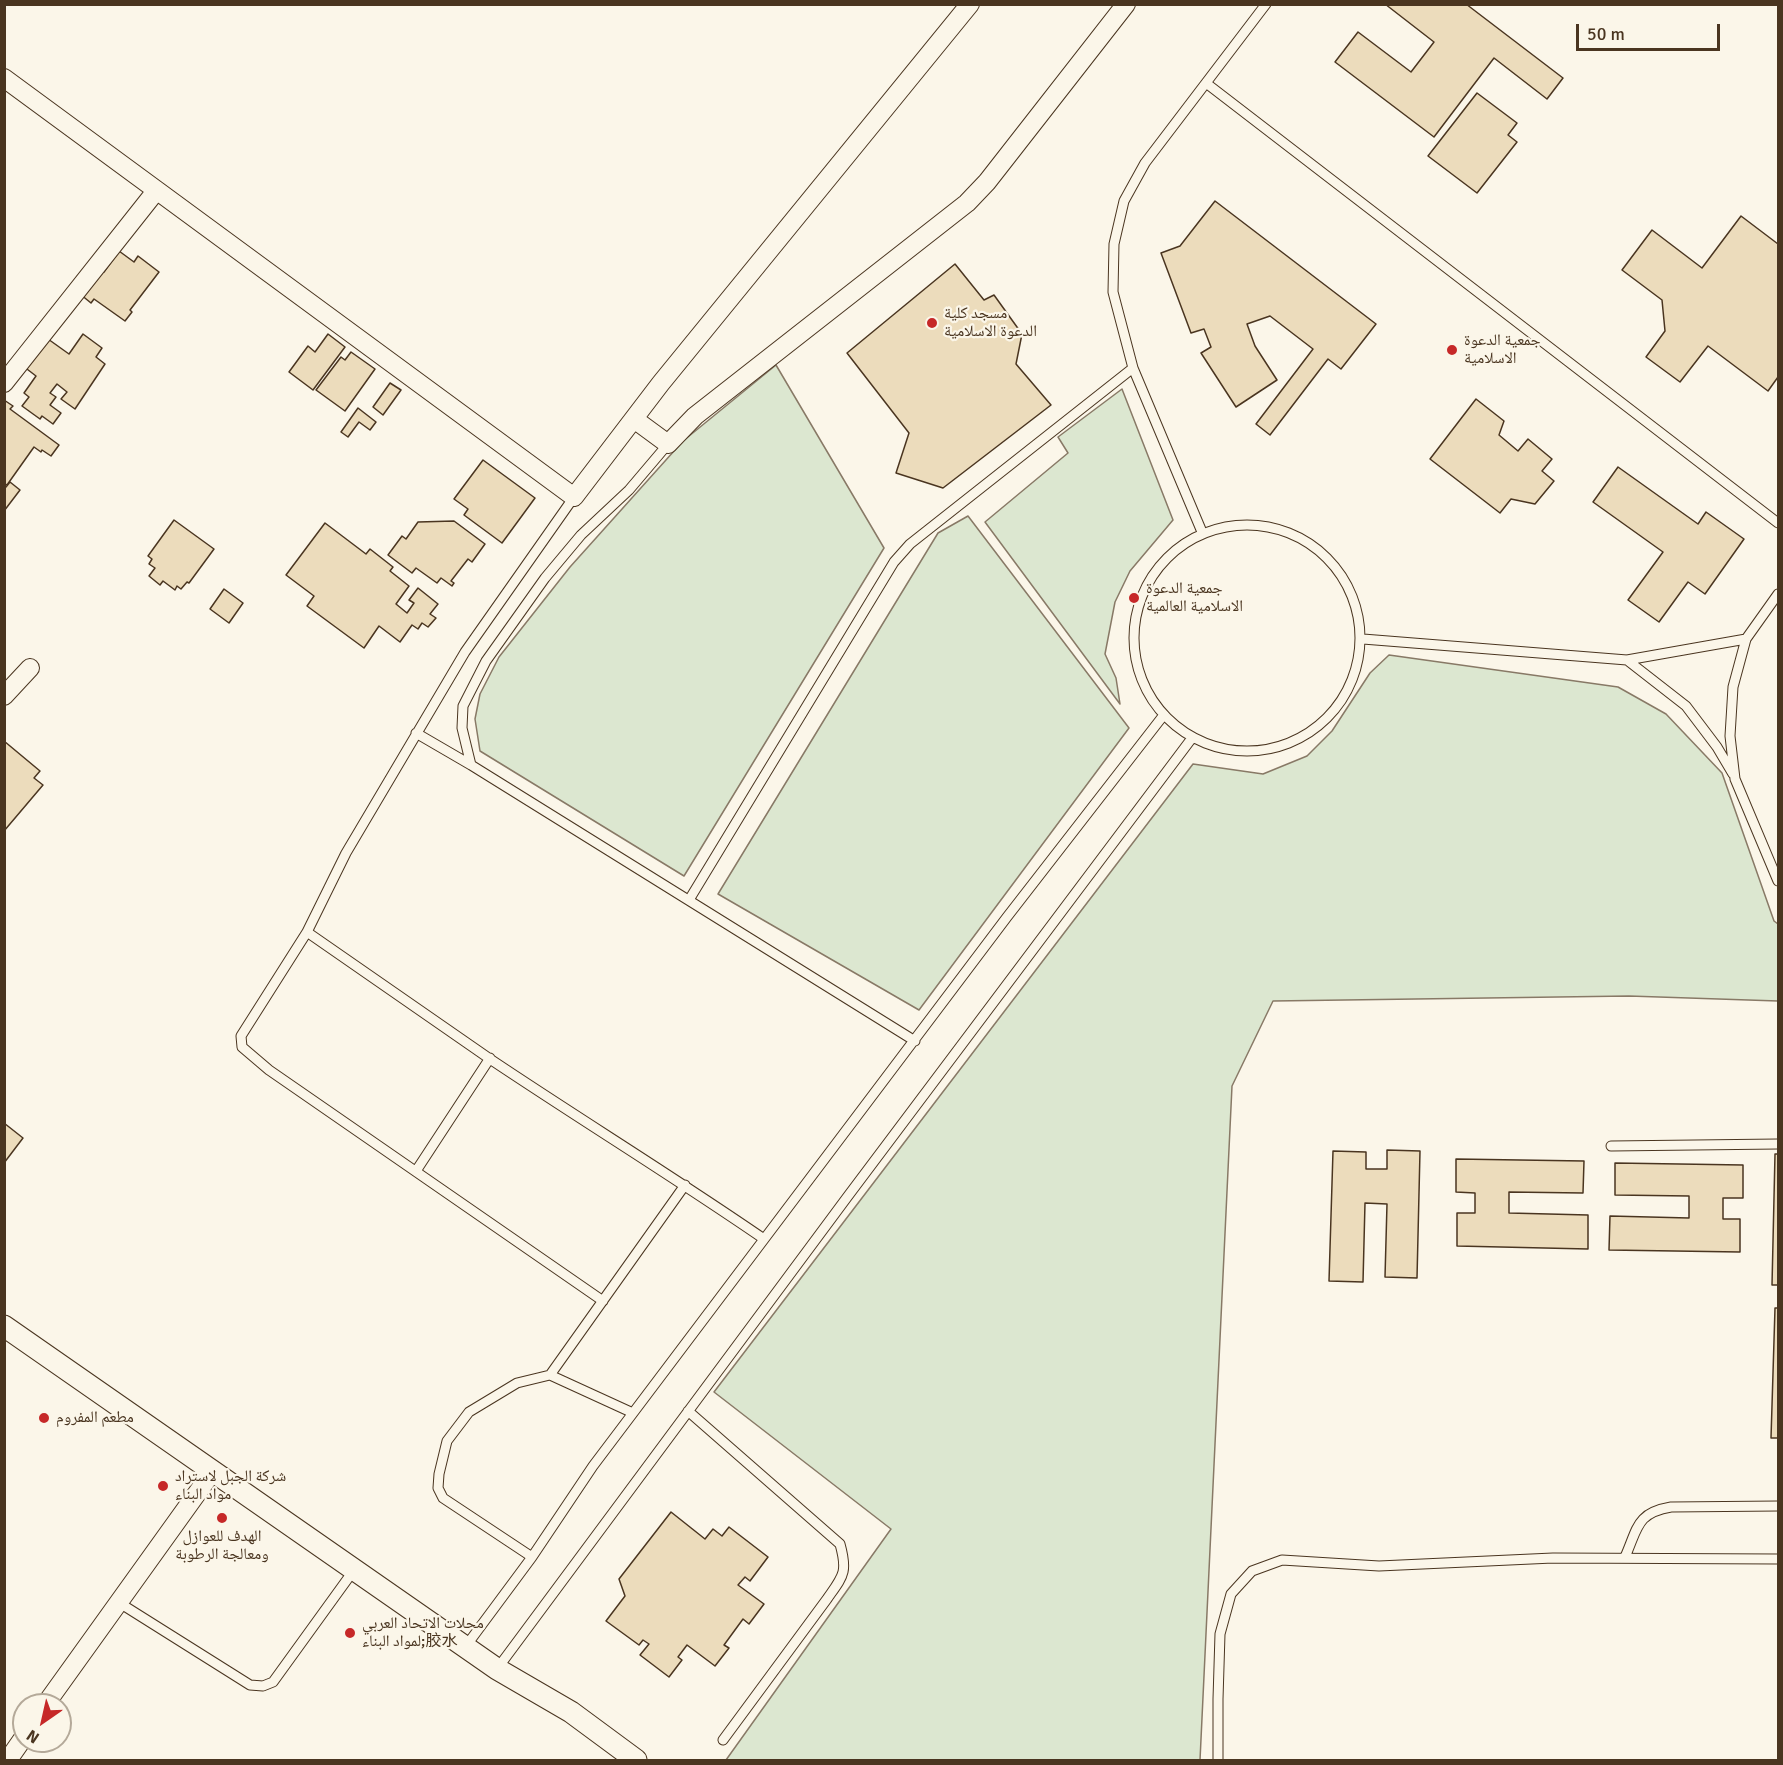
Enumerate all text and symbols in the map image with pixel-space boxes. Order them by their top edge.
scale bar [1579,12,1723,50]
text: 50 m [1587,23,1625,45]
place label: مسجد كلية الدعوة الاسلامية [944,304,1037,342]
marker: مسجد كلية الدعوة الاسلامية [925,316,939,330]
place label: جمعية الدعوة الاسلامية [1464,331,1541,369]
marker: جمعية الدعوة الاسلامية [1445,343,1459,357]
place label: جمعية الدعوة الاسلامية العالمية [1146,579,1243,617]
marker: جمعية الدعوة الاسلامية العالمية [1127,591,1141,605]
place label: مطعم المفروم [56,1408,134,1428]
marker: مطعم المفروم [37,1411,51,1425]
place label: شركة الجبل لاستراد مواد البناء [175,1467,286,1505]
marker: شركة الجبل لاستراد مواد البناء [156,1479,170,1493]
marker: الهدف للعوازل ومعالجة الرطوبة [215,1511,229,1525]
place label: الهدف للعوازل ومعالجة الرطوبة [175,1527,269,1565]
place label: محلات الاتحاد العربي لمواد البناء;胶水 [362,1614,484,1652]
marker: محلات الاتحاد العربي لمواد البناء;胶水 [343,1626,357,1640]
north arrow [12,1693,72,1753]
text: N [23,1725,43,1748]

